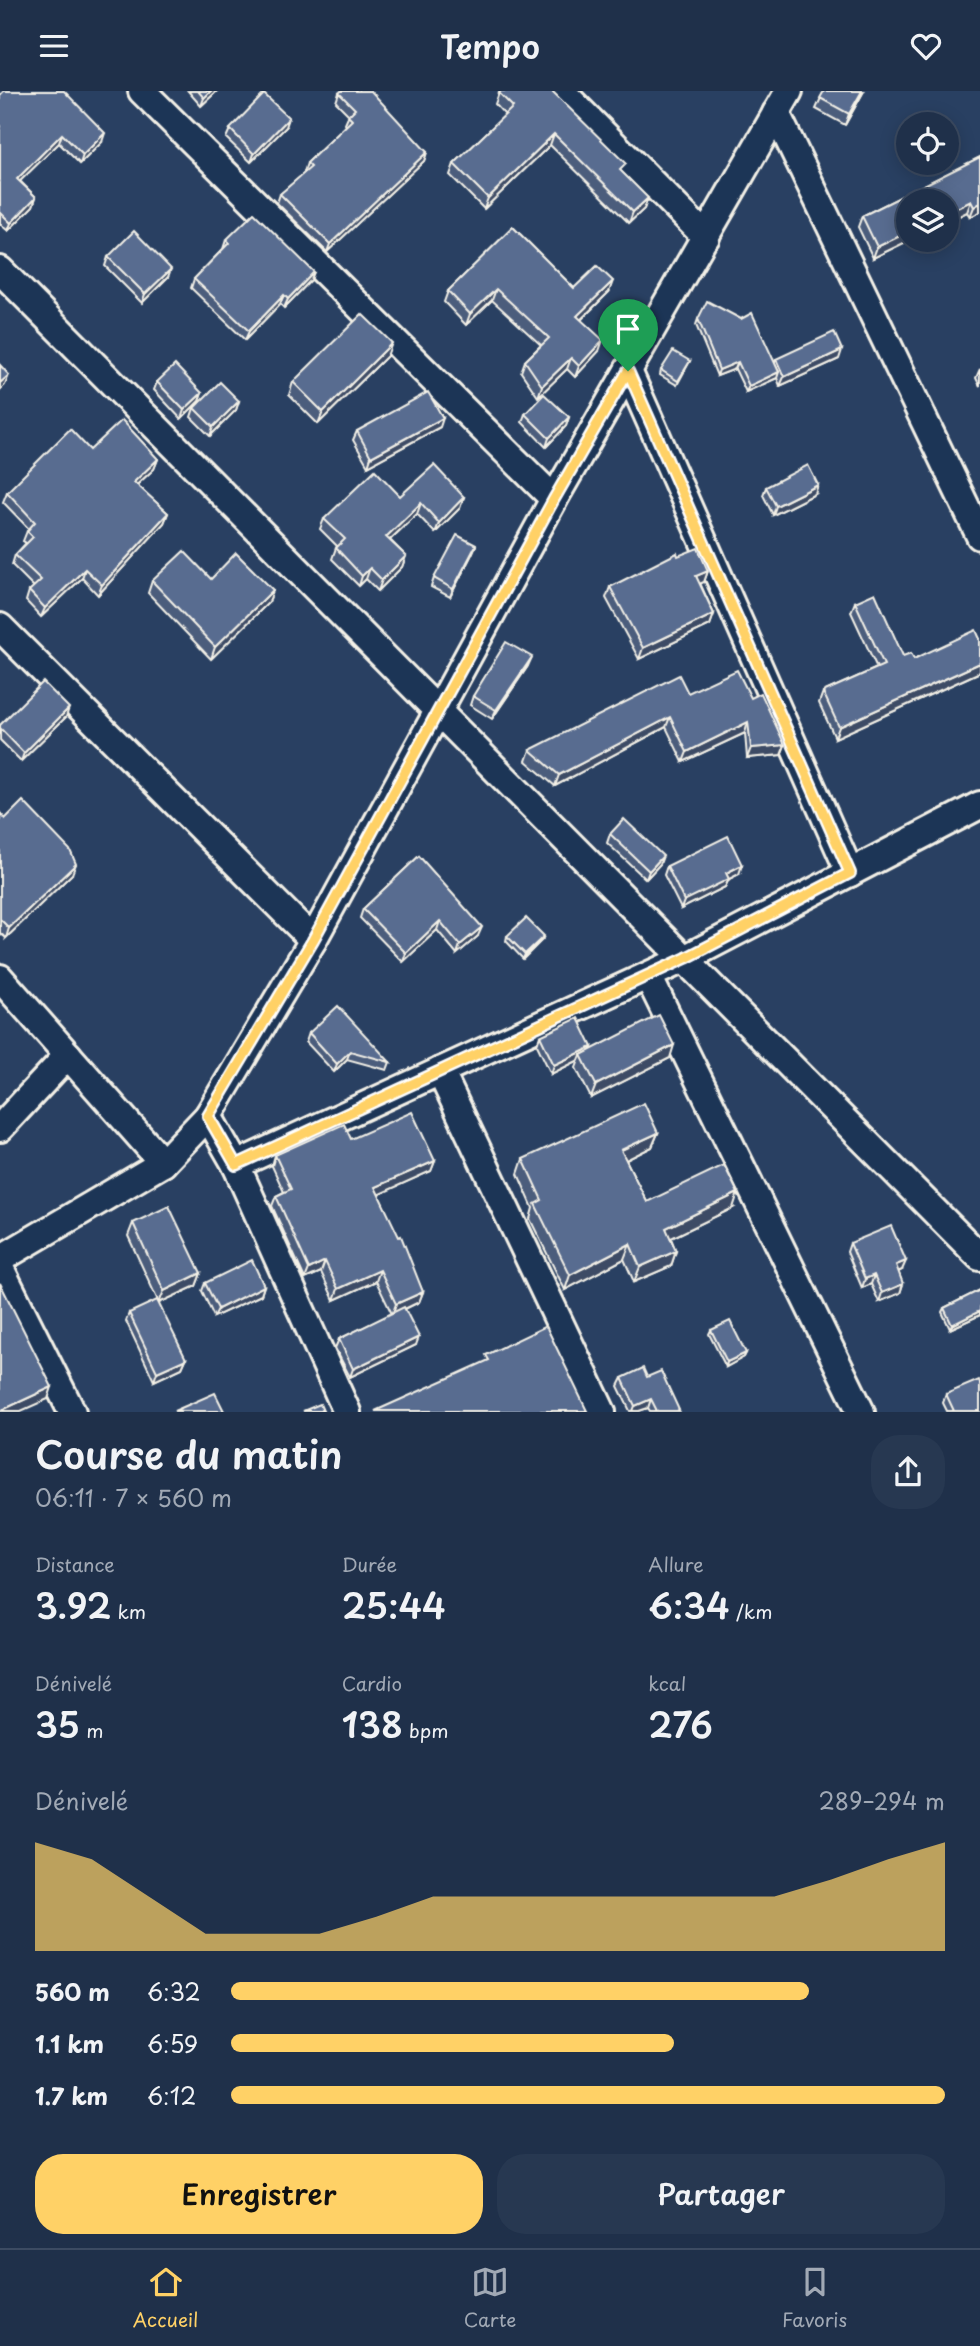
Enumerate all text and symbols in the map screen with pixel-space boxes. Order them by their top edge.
text: Tempo [440,22,540,70]
icon: menu [35,27,73,65]
icon: heart [907,27,945,65]
map controls [896,112,959,252]
button: locate [896,112,959,175]
button: layers [896,189,959,252]
pin [598,299,658,371]
icon: arrive [609,310,647,348]
text: Course du matin [35,1425,342,1482]
button: share [871,1435,945,1509]
text: 06:11 · 7 × 560 m [35,1480,232,1515]
text: Distance [35,1550,115,1578]
text: Durée [342,1550,397,1578]
text: Allure [648,1550,704,1578]
text: 3.92 [35,1578,111,1631]
text: 25:44 [342,1578,446,1631]
text: 6:34 [648,1578,730,1631]
text: km [111,1597,146,1625]
text: /km [730,1597,772,1625]
text: Dénivelé [35,1669,112,1697]
text: Cardio [342,1669,402,1697]
text: kcal [648,1669,686,1697]
text: 35 [35,1697,80,1750]
text: 138 [342,1697,403,1750]
text: 276 [648,1697,713,1750]
text: m [80,1716,104,1744]
text: bpm [403,1716,449,1744]
text: Dénivelé [35,1783,128,1818]
text: 289–294 m [819,1783,945,1818]
text: 560 m [35,1974,110,2009]
text: 6:32 [147,1974,201,2009]
text: 1.1 km [35,2026,104,2061]
text: 6:59 [147,2026,198,2061]
text: 1.7 km [35,2078,108,2113]
text: 6:12 [147,2078,196,2113]
button: Enregistrer [35,2154,483,2234]
button: Partager [497,2154,945,2234]
tab: Accueil [133,2263,198,2333]
tab: Carte [464,2263,516,2333]
tab: Favoris [782,2263,847,2333]

